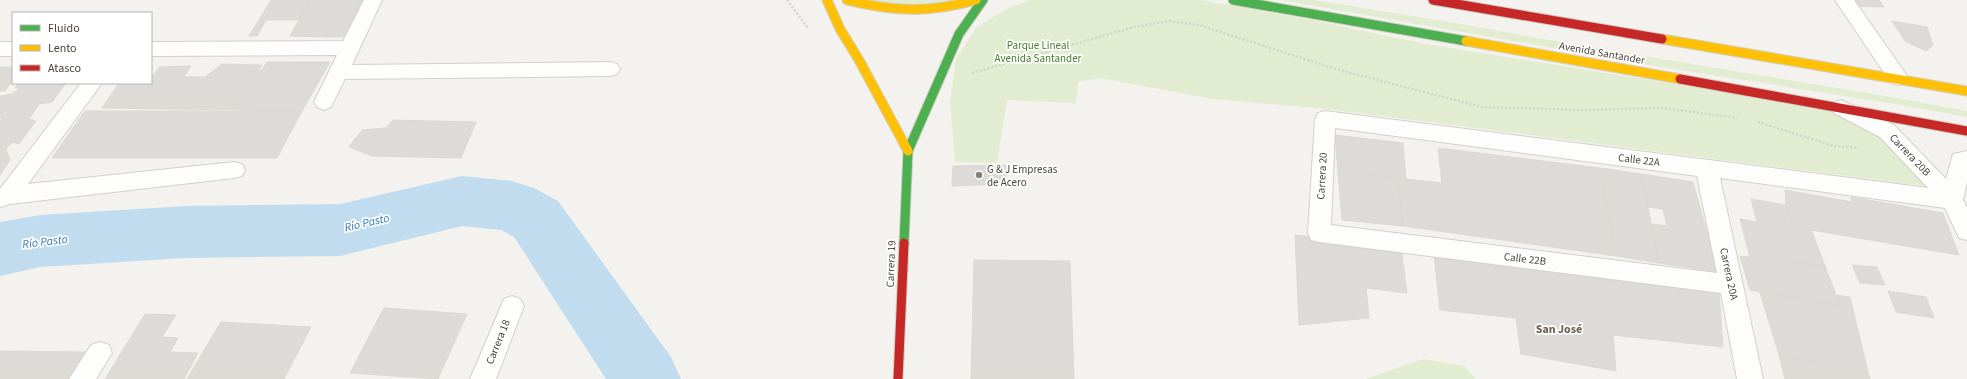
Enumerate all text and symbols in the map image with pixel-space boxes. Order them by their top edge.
legend [12,12,152,84]
text: Fluido [48,20,80,37]
park label: Parque Lineal Avenida Santander [995,38,1082,66]
street label: Avenida Santander [1558,38,1646,68]
text: Lento [48,40,77,57]
text: Atasco [48,60,81,77]
street label: Carrera 20B [1886,131,1934,180]
street label: Calle 22A [1617,150,1661,170]
street label: Carrera 20 [1313,152,1331,200]
place label: G & J Empresas de Acero [987,162,1058,190]
marker: G & J Empresas de Acero [974,170,984,180]
water label: Río Pasto [343,210,391,236]
water label: Río Pasto [21,231,69,253]
street label: Carrera 19 [883,240,899,288]
street label: Carrera 20A [1716,247,1742,302]
street label: Calle 22B [1503,249,1548,269]
street label: Carrera 18 [482,317,514,367]
district label: San José [1536,321,1582,338]

